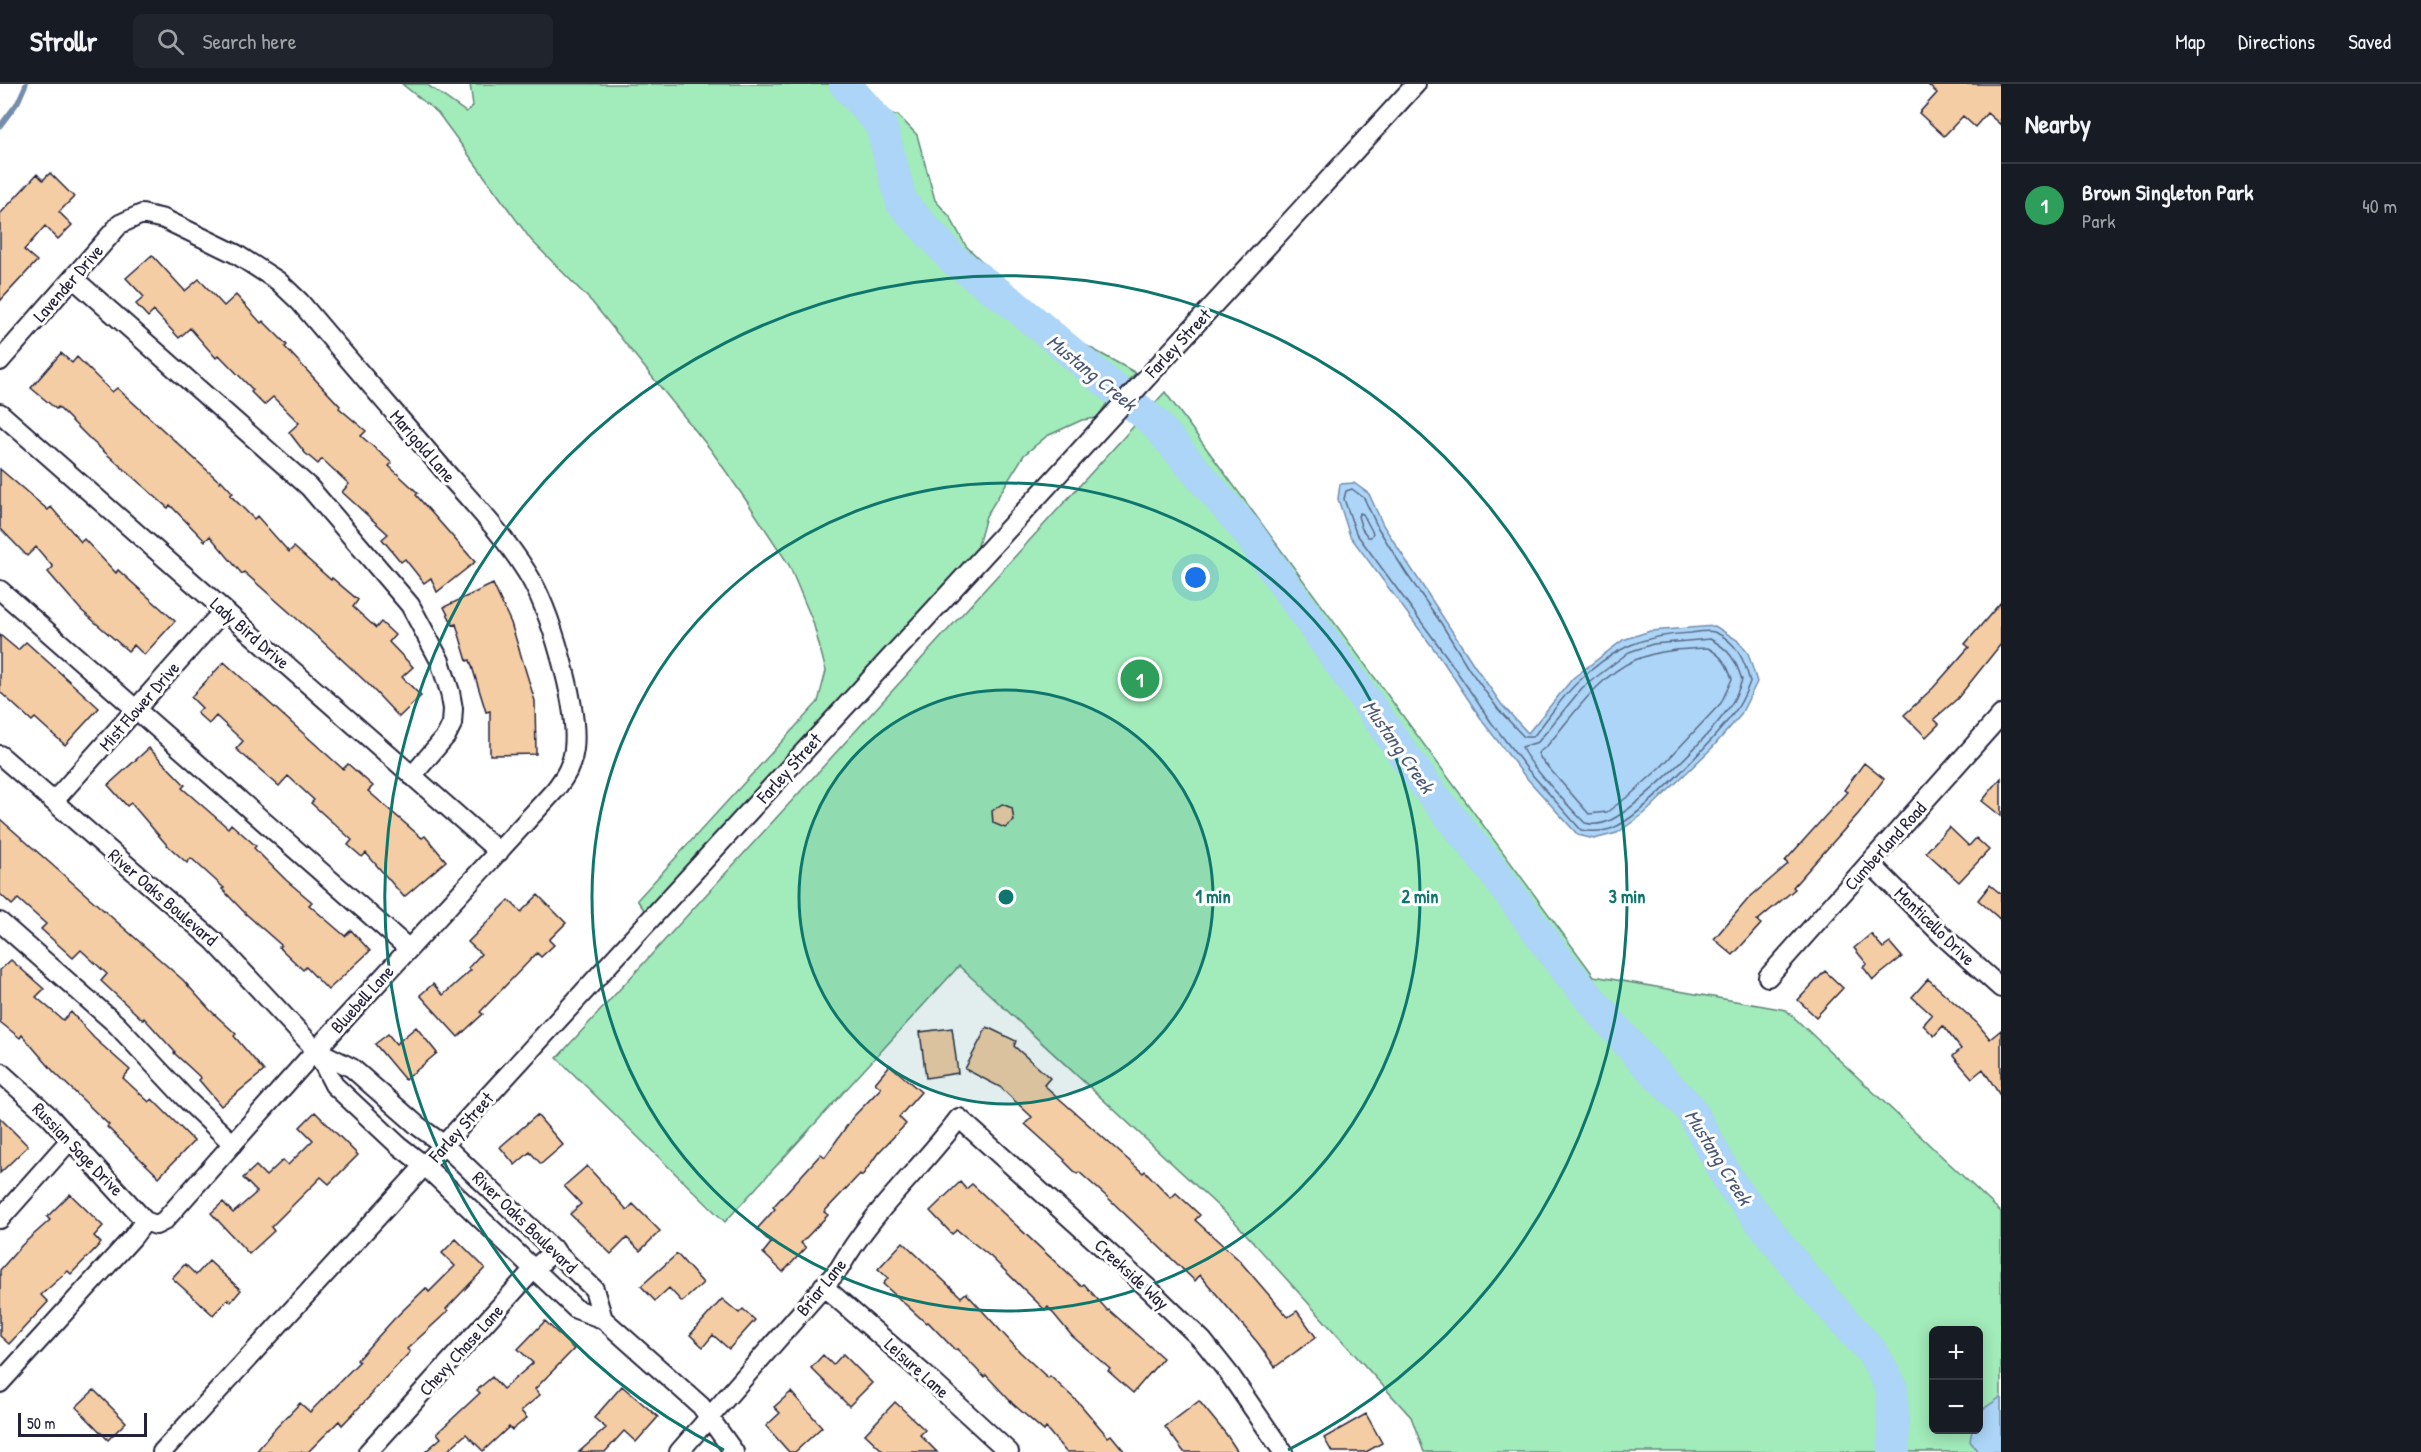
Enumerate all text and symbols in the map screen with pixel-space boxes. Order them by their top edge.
search box [133,14,553,68]
text: Strollr [30,22,97,60]
icon: search [154,25,187,58]
text: Search here [202,26,296,56]
text: Map [2175,27,2205,56]
text: Directions [2238,27,2315,56]
text: Saved [2348,27,2391,56]
text: Nearby [2025,106,2091,141]
text: Brown Singleton Park [2082,177,2253,207]
text: 1 [2041,192,2048,219]
text: 40 m [2362,192,2397,219]
text: Park [2082,207,2115,234]
street label: Lavender Drive [27,239,109,327]
street label: Farley Street [1139,302,1217,384]
water label: Mustang Creek [1041,328,1144,418]
street label: Marigold Lane [384,404,462,488]
your location [1181,563,1210,592]
street label: Lady Bird Drive [205,592,295,674]
street label: Mist Flower Drive [93,656,185,756]
pin: 1 [1120,656,1160,702]
water label: Mustang Creek [1356,694,1442,800]
street label: Farley Street [750,727,828,809]
street label: Cumberland Road [1838,796,1932,896]
street label: River Oaks Boulevard [103,843,223,951]
street label: Monticello Drive [1889,881,1981,971]
text: 1 min [1195,884,1231,909]
text: 2 min [1402,884,1438,909]
text: 3 min [1609,884,1645,909]
centre of rings [996,887,1016,907]
street label: Bluebell Lane [325,959,399,1039]
street label: Farley Street [422,1086,500,1168]
street label: Russian Sage Drive [27,1097,129,1201]
water label: Mustang Creek [1678,1104,1760,1212]
street label: River Oaks Boulevard [467,1165,583,1279]
street label: Creekside Way [1089,1233,1175,1315]
street label: Briar Lane [790,1253,852,1321]
street label: Chevy Chase Lane [413,1299,509,1401]
map controls [1929,1326,1983,1434]
button: + [1929,1326,1983,1380]
street label: Leisure Lane [879,1332,955,1404]
button: − [1929,1380,1983,1434]
scale bar [18,1410,147,1438]
text: 50 m [27,1412,56,1434]

